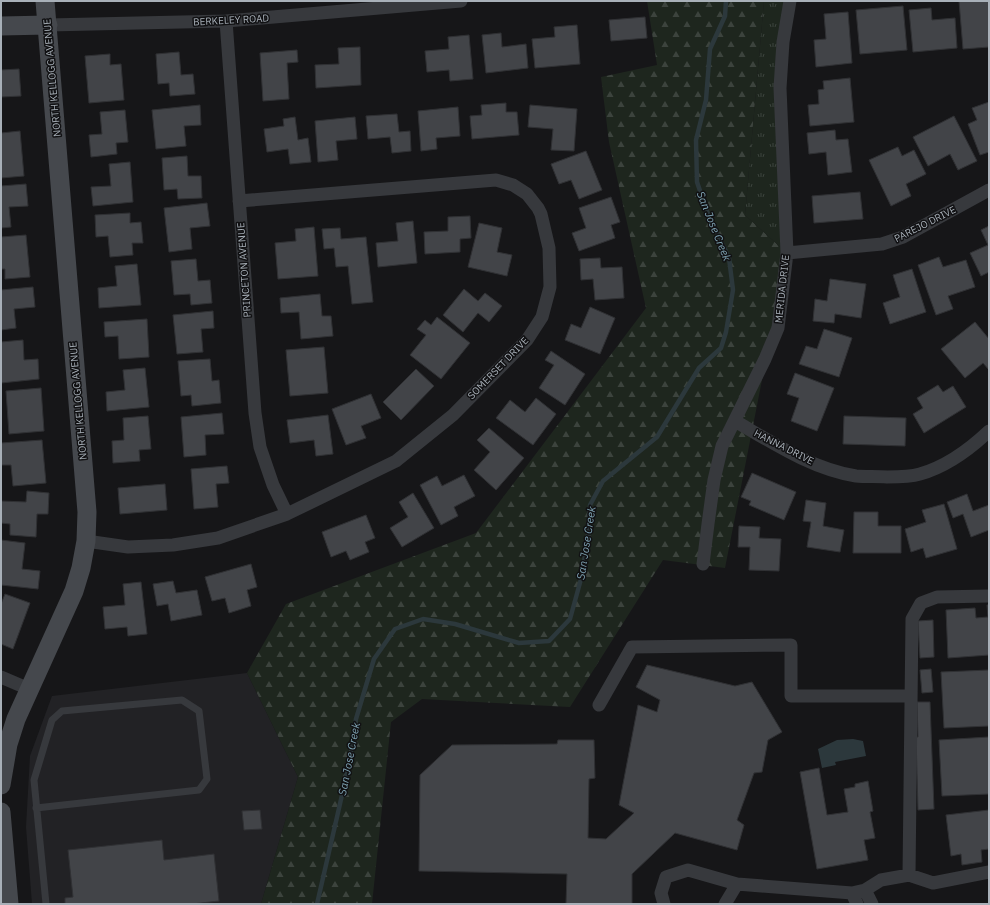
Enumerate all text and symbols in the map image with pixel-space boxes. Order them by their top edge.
street label: BERKELEY ROAD [193,11,270,28]
street label: NORTH KELLOGG AVENUE [40,18,64,137]
water label: San Jose Creek [694,189,734,263]
street label: PAREJO DRIVE [892,203,958,245]
street label: PRINCETON AVENUE [234,222,254,318]
street label: MERIDA DRIVE [772,254,792,324]
street label: SOMERSET DRIVE [465,334,531,402]
street label: NORTH KELLOGG AVENUE [66,341,90,460]
street label: HANNA DRIVE [752,426,816,468]
water label: San Jose Creek [573,505,599,581]
water label: San Jose Creek [335,721,363,797]

